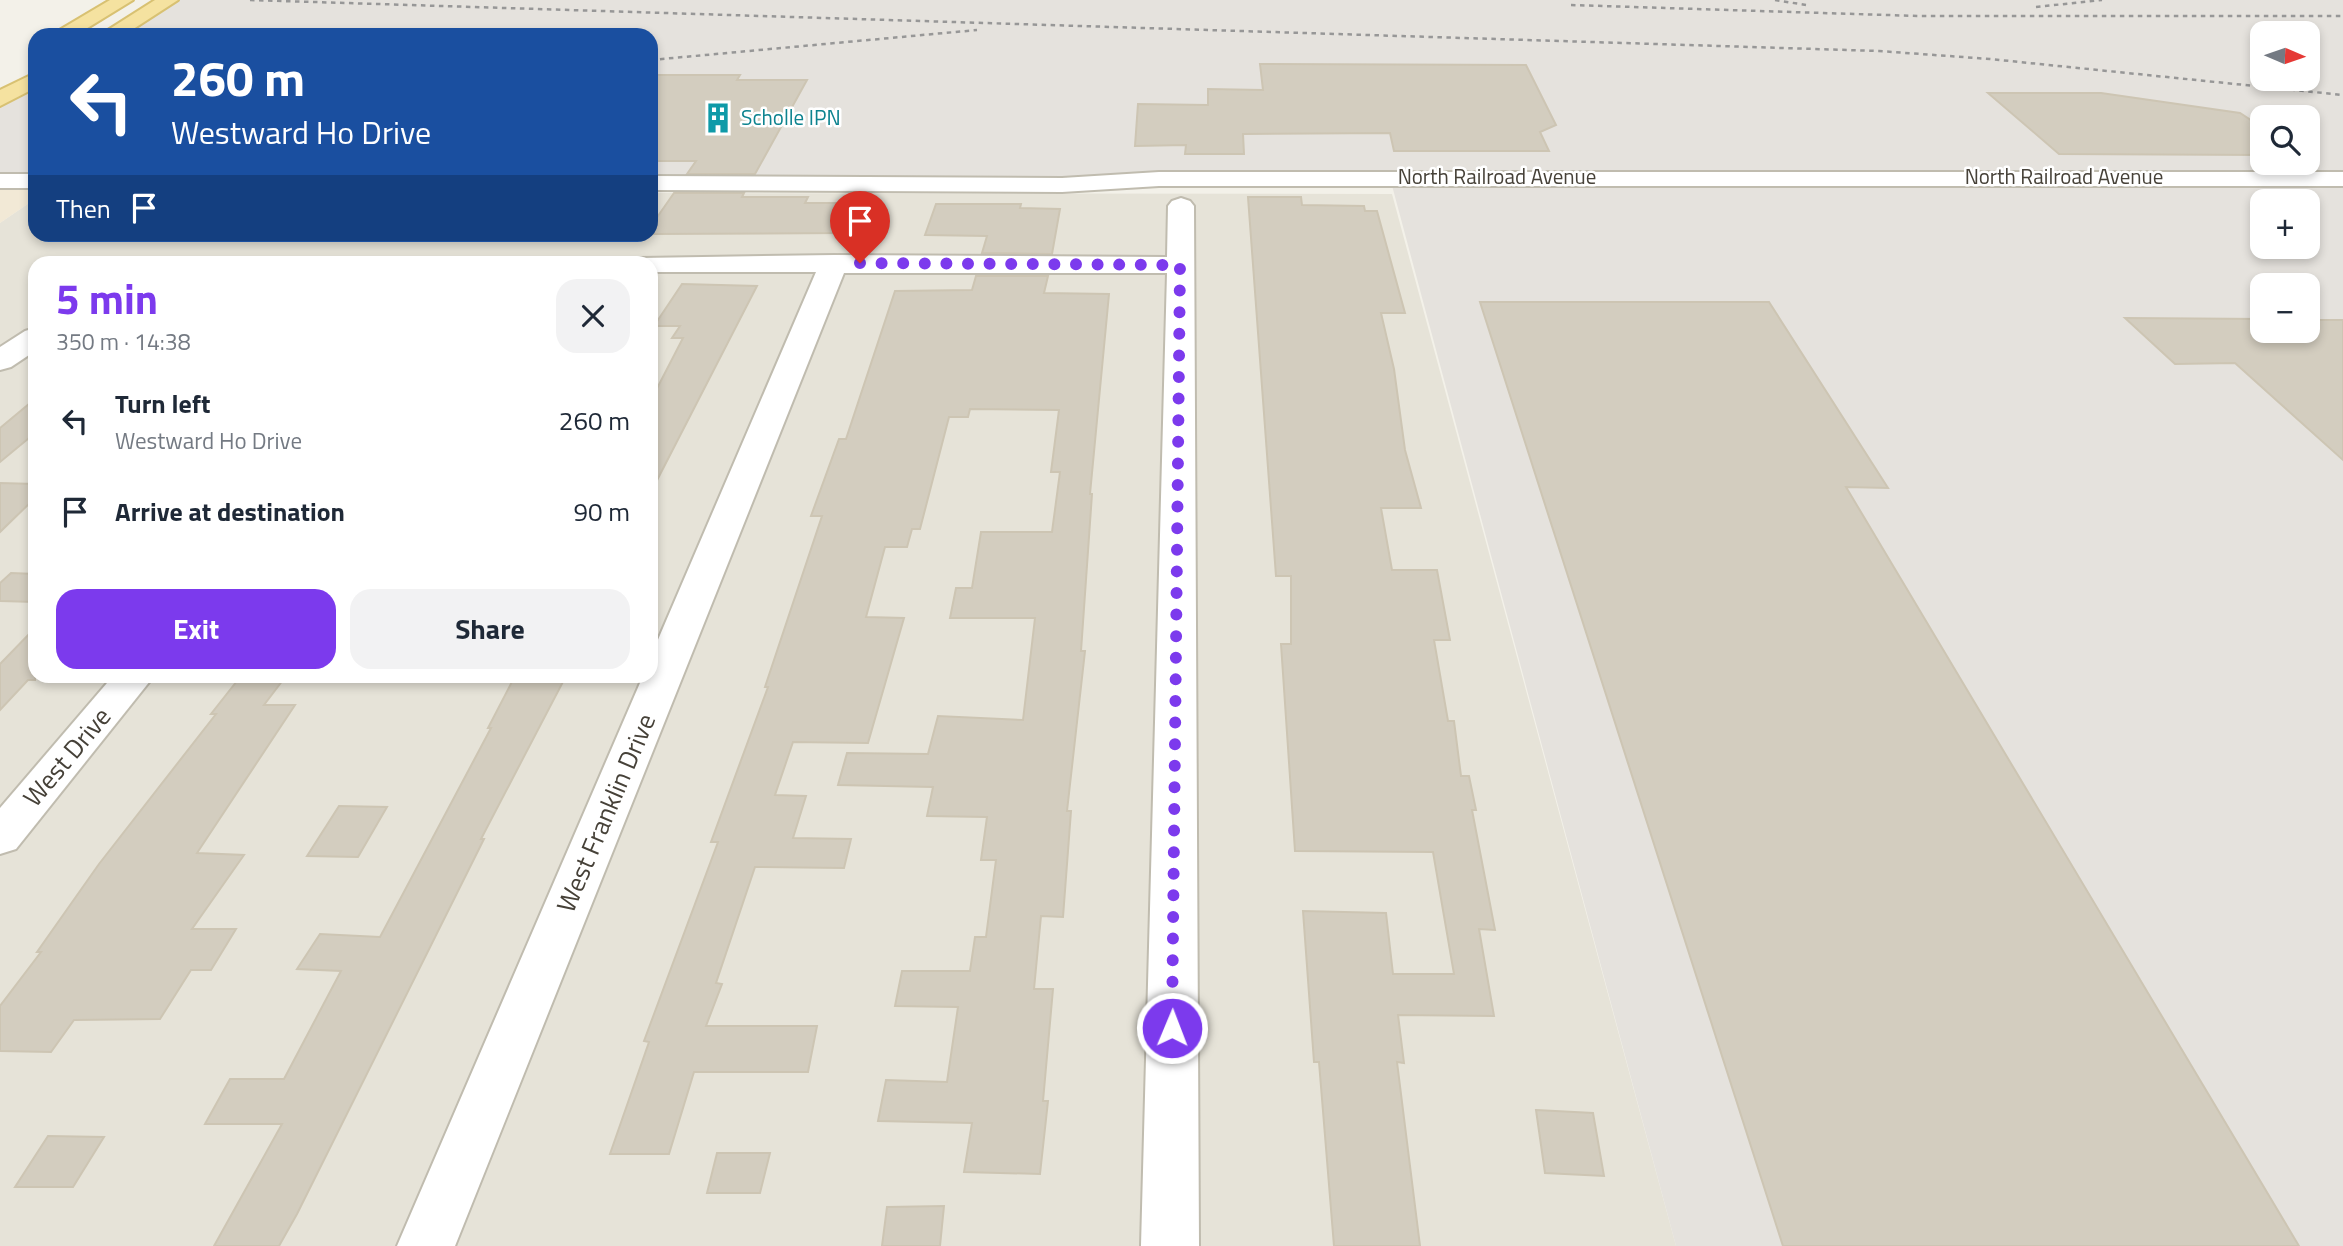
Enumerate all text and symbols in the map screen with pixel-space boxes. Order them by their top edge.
north arrow [2250,21,2320,91]
map controls [2250,21,2320,343]
text: 260 m [171,40,305,115]
icon: left [56,56,147,147]
building icon: Scholle IPN [701,101,735,135]
place label: Scholle IPN [741,101,841,133]
button: search [2250,105,2320,175]
text: Westward Ho Drive [171,108,431,156]
street label: North Railroad Avenue [1398,160,1596,192]
street label: North Railroad Avenue [1965,160,2163,192]
text: Then [56,189,111,228]
icon: arrive [125,189,163,227]
button: + [2250,189,2320,259]
pin [830,191,890,263]
icon: arrive [841,202,879,240]
text: 5 min [56,266,158,330]
button: − [2250,273,2320,343]
button: close [556,279,630,353]
text: 350 m · 14:38 [56,324,191,359]
text: Turn left [115,384,210,423]
text: 260 m [559,401,630,440]
icon: left [56,402,94,440]
text: Westward Ho Drive [115,423,302,458]
text: Arrive at destination [115,492,345,531]
text: 90 m [573,492,630,531]
icon: arrive [56,493,94,531]
button: Exit [56,589,336,669]
button: Share [350,589,630,669]
street label: West Drive [13,698,120,815]
street label: West Franklin Drive [546,707,665,918]
position arrow [1135,991,1209,1065]

